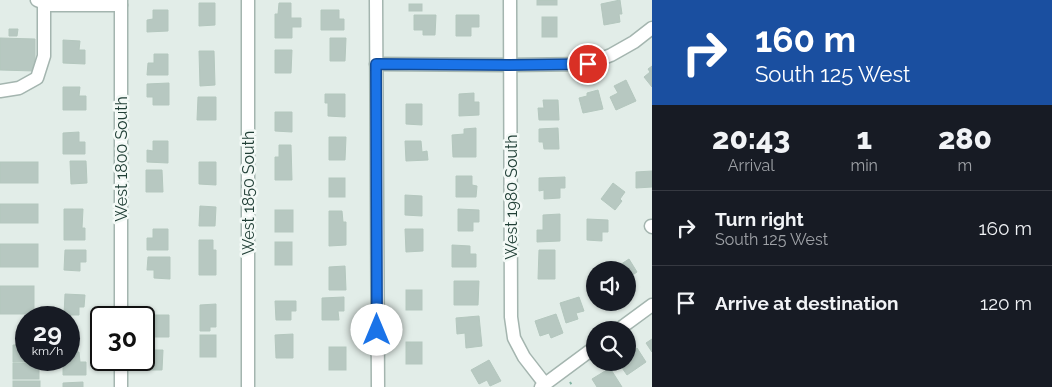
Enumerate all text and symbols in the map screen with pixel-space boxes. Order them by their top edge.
text: 160 m [755,19,856,60]
icon: right [672,20,737,85]
pin [567,43,609,85]
icon: arrive [574,50,602,78]
text: South 125 West [755,61,911,87]
street label: West 1800 South [112,96,131,222]
text: 20:43 [712,121,790,156]
text: 1 [856,121,872,156]
text: 280 [938,121,992,156]
street label: West 1850 South [239,131,258,255]
street label: West 1980 South [502,134,521,260]
text: Arrival [728,156,775,175]
text: min [850,156,878,175]
text: m [958,156,972,175]
text: Turn right [715,208,804,230]
icon: right [672,214,700,242]
text: 160 m [978,217,1032,239]
text: South 125 West [715,230,828,249]
map controls [586,261,636,371]
button: sound [586,261,636,311]
icon: arrive [672,289,700,317]
text: Arrive at destination [715,292,899,314]
text: 120 m [980,292,1032,314]
position arrow [350,303,402,355]
speed limit sign: 30 [90,306,155,371]
text: 29 [33,317,62,347]
button: search [586,321,636,371]
text: km/h [32,344,63,358]

